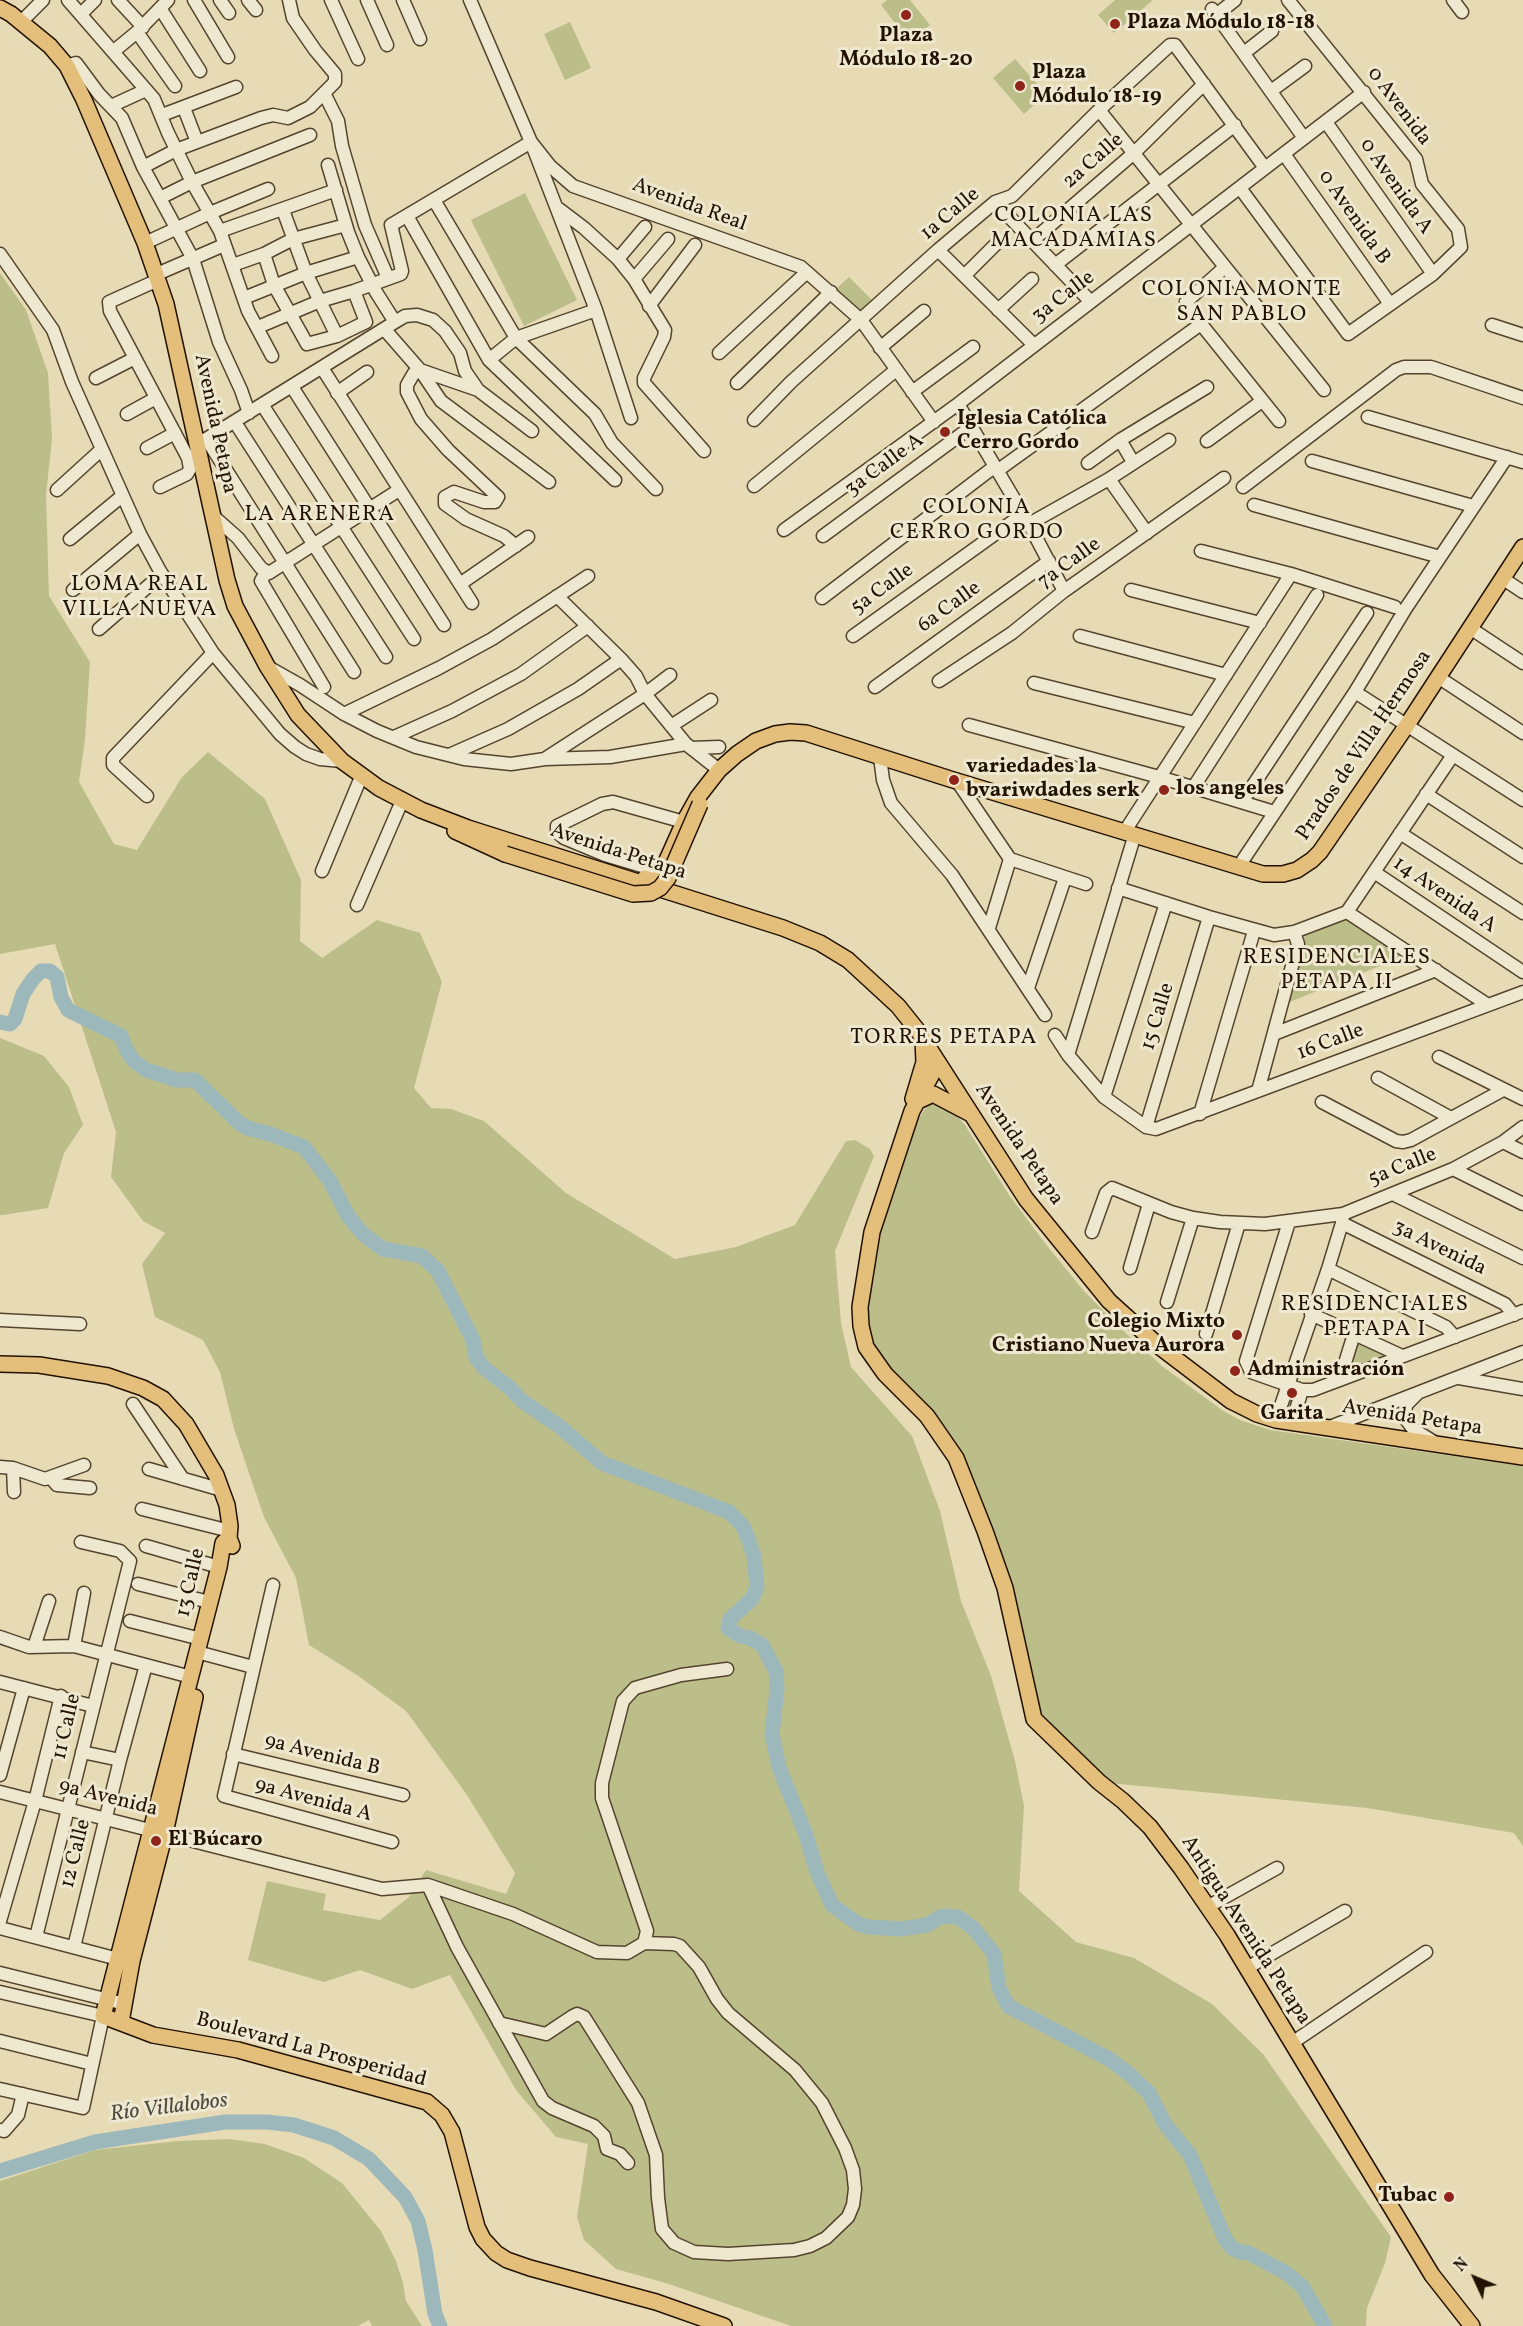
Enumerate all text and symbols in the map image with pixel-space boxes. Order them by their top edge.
marker: Plaza Módulo 18-20 [899,8,913,22]
place label: Plaza Módulo 18-18 [1127,11,1315,37]
marker: Plaza Módulo 18-18 [1108,17,1122,31]
place label: Plaza Módulo 18-20 [839,24,973,74]
place label: Plaza Módulo 18-19 [1032,61,1162,111]
street label: 0 Avenida [1360,63,1436,151]
marker: Plaza Módulo 18-19 [1013,79,1027,93]
street label: 2a Calle [1058,129,1130,195]
street label: 0 Avenida A [1353,134,1437,240]
street label: 0 Avenida B [1311,166,1395,270]
street label: Avenida Real [628,174,750,238]
street label: 1a Calle [916,183,986,247]
district label: COLONIA LAS MACADAMIAS [991,204,1157,255]
street label: 3a Calle [1028,266,1100,330]
district label: COLONIA MONTE SAN PABLO [1142,278,1342,330]
street label: Avenida Petapa [187,352,241,496]
place label: Iglesia Católica Cerro Gordo [957,407,1107,457]
marker: Iglesia Católica Cerro Gordo [938,425,952,439]
street label: 3a Calle A [841,429,929,503]
district label: COLONIA CERRO GORDO [890,496,1064,548]
district label: LA ARENERA [244,503,396,529]
street label: 7a Calle [1034,533,1106,595]
street label: 5a Calle [847,559,919,621]
district label: LOMA REAL VILLA NUEVA [62,573,218,624]
street label: 6a Calle [913,577,987,639]
street label: Prados de Villa Hermosa [1292,646,1438,846]
place label: variedades la bvariwdades serk [966,755,1140,805]
marker: variedades la bvariwdades serk [947,773,961,787]
place label: los angeles [1176,777,1284,803]
marker: los angeles [1157,783,1171,797]
street label: Avenida Petapa [547,819,689,887]
street label: 14 Avenida A [1387,852,1501,940]
district label: RESIDENCIALES PETAPA II [1243,946,1431,998]
street label: 15 Calle [1137,980,1181,1054]
street label: 16 Calle [1294,1019,1368,1067]
district label: TORRES PETAPA [850,1026,1038,1052]
street label: Avenida Petapa [968,1079,1068,1211]
street label: 5a Calle [1365,1143,1441,1193]
street label: 3a Avenida [1388,1216,1490,1282]
district label: RESIDENCIALES PETAPA I [1281,1293,1469,1344]
place label: Colegio Mixto Cristiano Nueva Aurora [992,1310,1225,1360]
marker: Colegio Mixto Cristiano Nueva Aurora [1230,1328,1244,1342]
place label: Administración [1247,1358,1405,1384]
marker: Administración [1228,1364,1242,1378]
marker: Garita [1285,1386,1299,1400]
street label: Avenida Petapa [1340,1395,1484,1443]
place label: Garita [1260,1402,1324,1428]
street label: 13 Calle [172,1546,212,1620]
street label: 11 Calle [48,1691,88,1763]
street label: 9a Avenida B [262,1729,382,1783]
street label: 9a Avenida A [252,1773,374,1829]
street label: 9a Avenida [56,1775,160,1823]
street label: 12 Calle [56,1817,98,1891]
place label: El Búcaro [168,1828,263,1854]
street label: Antigua Avenida Petapa [1175,1832,1315,2030]
marker: El Búcaro [149,1834,163,1848]
street label: Boulevard La Prosperidad [193,2008,429,2094]
water label: Río Villalobos [109,2089,229,2129]
place label: Tubac [1378,2184,1437,2210]
marker: Tubac [1442,2190,1456,2204]
north arrow [1445,2248,1505,2308]
text: N [1450,2254,1474,2277]

